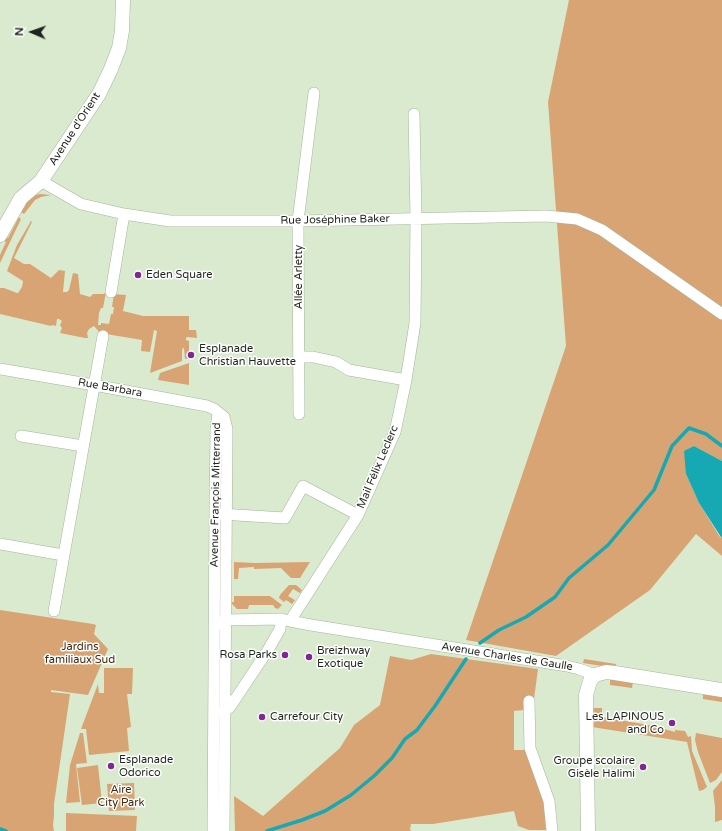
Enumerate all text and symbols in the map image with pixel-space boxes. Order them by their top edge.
north arrow [12,12,52,52]
text: N [13,27,26,36]
street label: Avenue d'Orient [46,90,104,168]
street label: Rue Joséphine Baker [280,212,390,228]
street label: Allée Arletty [292,245,306,309]
place label: Eden Square [146,268,212,282]
marker: Eden Square [133,270,143,280]
place label: Esplanade Christian Hauvette [199,342,296,368]
marker: Esplanade Christian Hauvette [186,350,196,360]
street label: Rue Barbara [77,376,143,400]
street label: Avenue François Mitterrand [208,422,224,568]
street label: Mail Félix Leclerc [354,423,402,511]
park label: Jardins familiaux Sud [45,640,115,666]
street label: Avenue Charles de Gaulle [440,640,574,674]
place label: Breizhway Exotique [317,644,370,670]
place label: Rosa Parks [219,648,277,662]
marker: Rosa Parks [280,650,290,660]
marker: Breizhway Exotique [304,652,314,662]
place label: Carrefour City [270,710,343,724]
place label: Les LAPINOUS and Co [586,710,664,736]
marker: Carrefour City [257,712,267,722]
marker: Les LAPINOUS and Co [667,718,677,728]
place label: Esplanade Odorico [119,753,173,779]
place label: Groupe scolaire Gisèle Halimi [553,754,635,780]
marker: Esplanade Odorico [106,761,116,771]
marker: Groupe scolaire Gisèle Halimi [638,762,648,772]
park label: Aire City Park [98,783,144,809]

